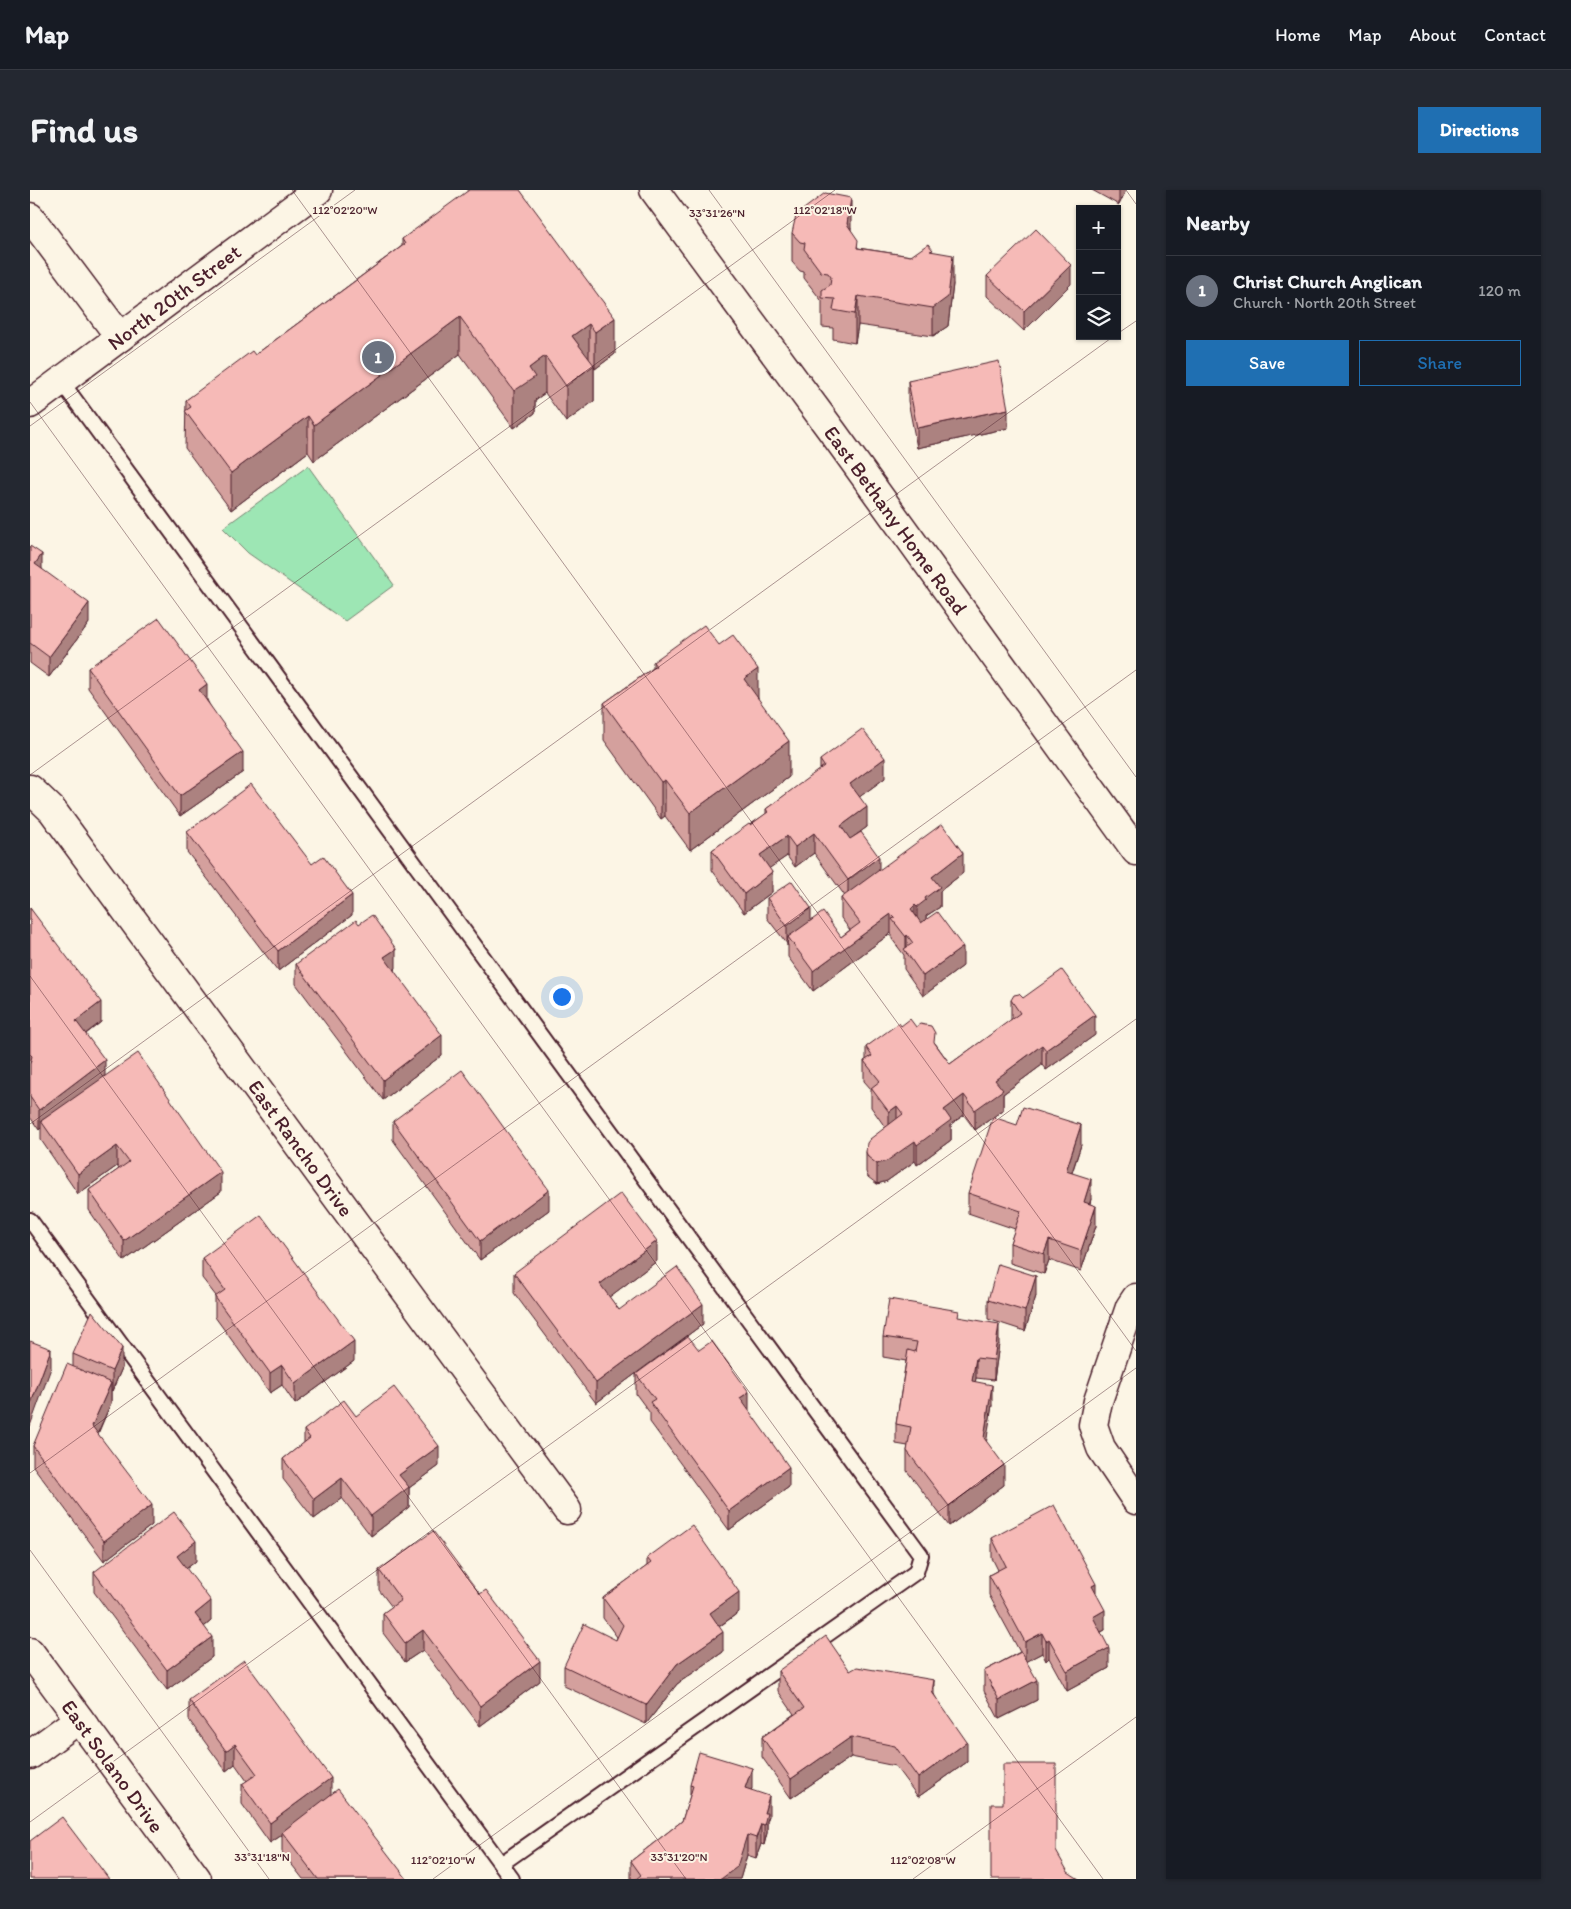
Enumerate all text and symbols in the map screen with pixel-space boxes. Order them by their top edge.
text: Map [25,20,69,49]
text: Home [1275,24,1321,46]
text: Map [1349,24,1382,46]
text: About [1410,24,1456,46]
text: Contact [1484,24,1546,46]
button: Directions [1418,107,1541,153]
text: Find us [30,109,138,151]
text: 112°02'20"W [312,203,378,217]
text: 112°02'18"W [793,203,857,217]
map controls [1076,205,1121,340]
button: + [1076,205,1121,250]
text: 33°31'26"N [689,206,745,220]
text: Nearby [1186,210,1250,235]
street label: North 20th Street [102,239,246,355]
button: − [1076,250,1121,295]
text: Christ Church Anglican [1233,270,1422,293]
text: 1 [1198,281,1206,300]
text: 120 m [1478,281,1521,300]
text: Church · North 20th Street [1233,293,1416,312]
button: layers [1076,295,1121,340]
pin: 1 [362,338,394,376]
button: Save [1186,340,1349,386]
button: Share [1359,340,1521,386]
street label: East Bethany Home Road [819,421,973,619]
your location [549,984,575,1010]
street label: East Rancho Drive [243,1075,359,1221]
street label: East Solano Drive [56,1695,170,1837]
text: 33°31'18"N [234,1850,290,1864]
text: 33°31'20"N [650,1850,708,1864]
text: 112°02'10"W [411,1853,475,1867]
text: 112°02'08"W [890,1853,956,1867]

